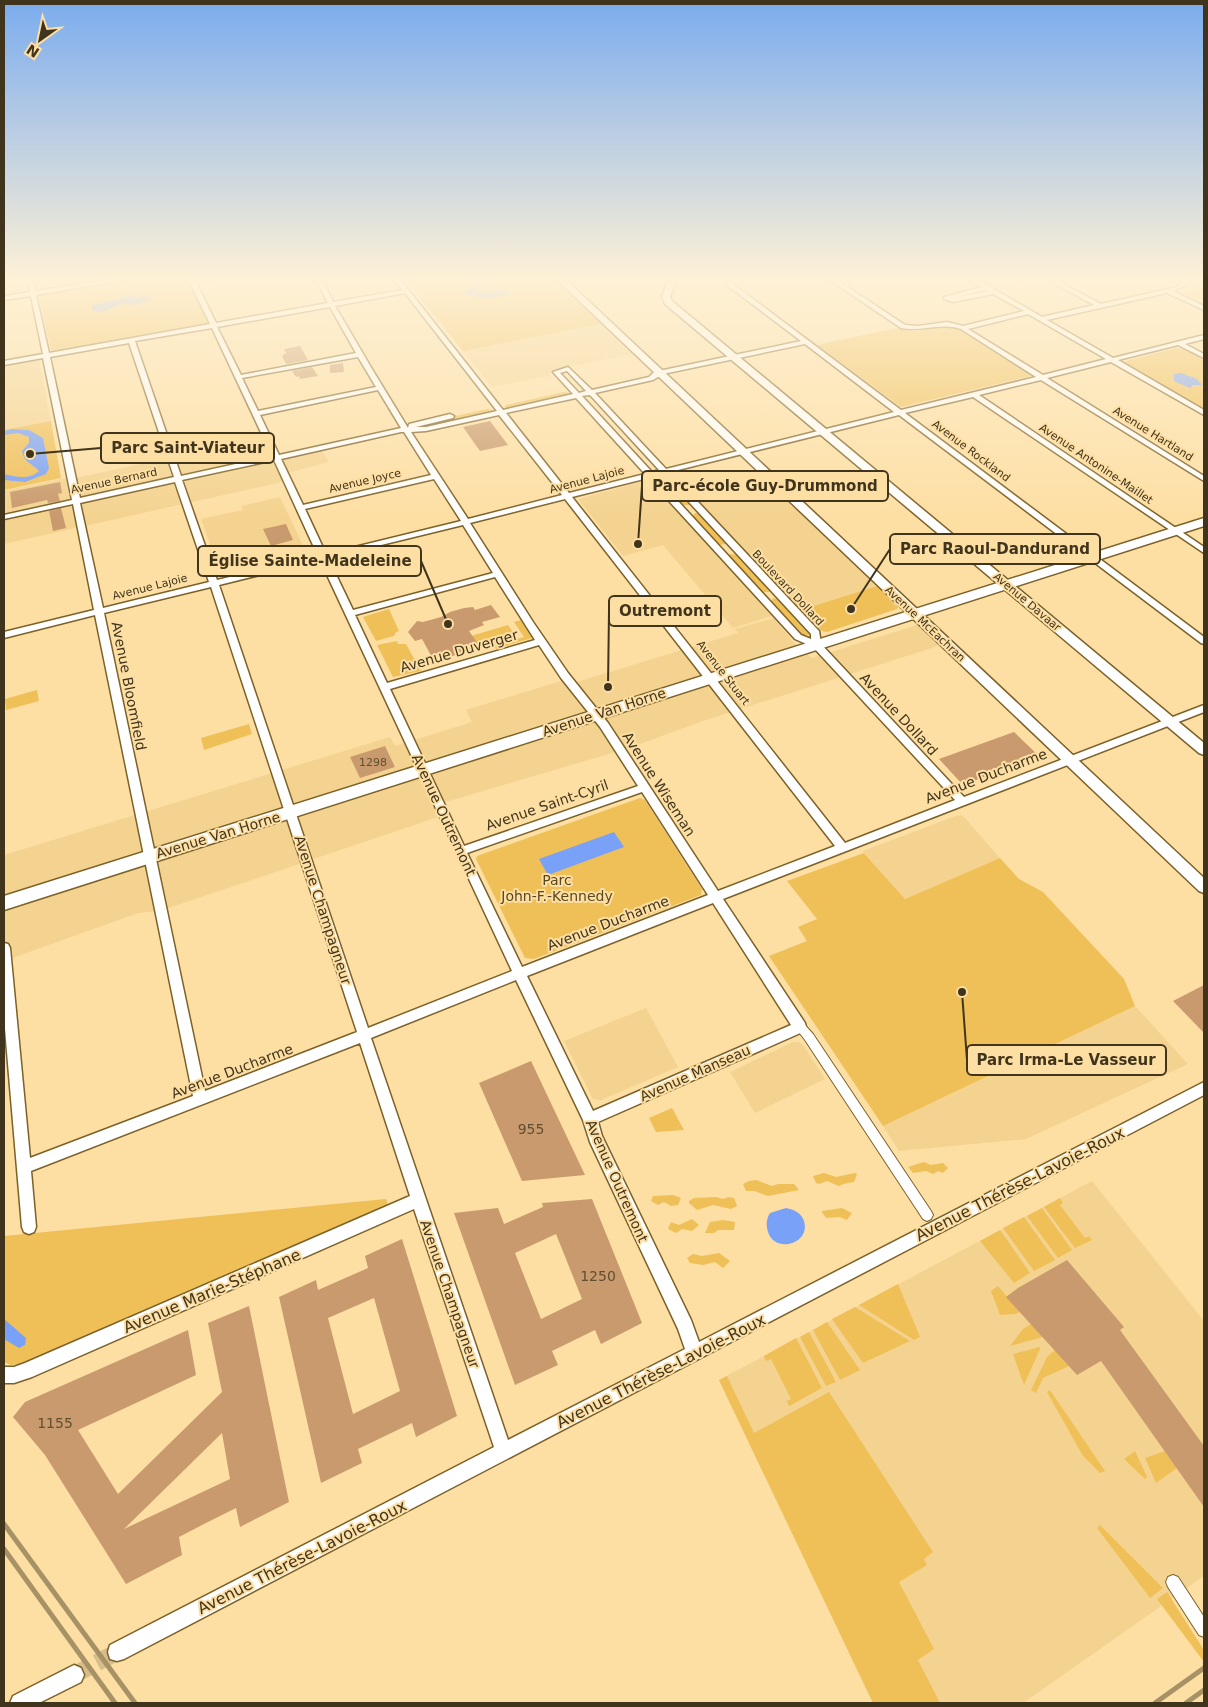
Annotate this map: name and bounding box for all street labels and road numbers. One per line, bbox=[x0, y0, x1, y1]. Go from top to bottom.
street label: Avenue Hartland bbox=[1111, 404, 1195, 464]
street label: Avenue Rockland bbox=[929, 417, 1013, 485]
street label: Avenue Antonine-Maillet bbox=[1037, 421, 1156, 507]
street label: Avenue Lajoie bbox=[548, 464, 626, 496]
street label: Avenue Bernard bbox=[70, 465, 158, 497]
street label: Avenue Joyce bbox=[328, 466, 403, 496]
street label: Boulevard Dollard bbox=[750, 548, 826, 628]
street label: Avenue Davaar bbox=[991, 570, 1064, 634]
street label: Avenue Lajoie bbox=[111, 571, 189, 603]
street label: Avenue McEachran bbox=[882, 583, 968, 665]
street label: Avenue Bloomfield bbox=[109, 620, 149, 752]
street label: Avenue Duverger bbox=[398, 626, 520, 675]
street label: Avenue Stuart bbox=[694, 638, 753, 708]
street label: Avenue Dollard bbox=[857, 670, 941, 758]
street label: Avenue Van Horne bbox=[540, 684, 668, 740]
street label: Avenue Wiseman bbox=[619, 729, 699, 839]
street label: Avenue Ducharme bbox=[923, 745, 1049, 807]
street label: Avenue Outremont bbox=[409, 752, 479, 879]
street label: Avenue Saint-Cyril bbox=[483, 776, 611, 834]
street label: Avenue Van Horne bbox=[154, 808, 282, 862]
street label: Avenue Champagneur bbox=[291, 833, 355, 987]
street label: Avenue Ducharme bbox=[545, 892, 671, 954]
street label: Avenue Ducharme bbox=[169, 1040, 295, 1102]
street label: Avenue Manseau bbox=[637, 1041, 753, 1105]
street label: Avenue Outremont bbox=[583, 1117, 651, 1245]
street label: Avenue Thérèse-Lavoie-Roux bbox=[912, 1123, 1128, 1245]
street label: Avenue Champagneur bbox=[417, 1218, 483, 1370]
street label: Avenue Marie-Stéphane bbox=[120, 1245, 304, 1337]
street label: Avenue Thérèse-Lavoie-Roux bbox=[553, 1310, 769, 1432]
street label: Avenue Thérèse-Lavoie-Roux bbox=[194, 1496, 410, 1618]

